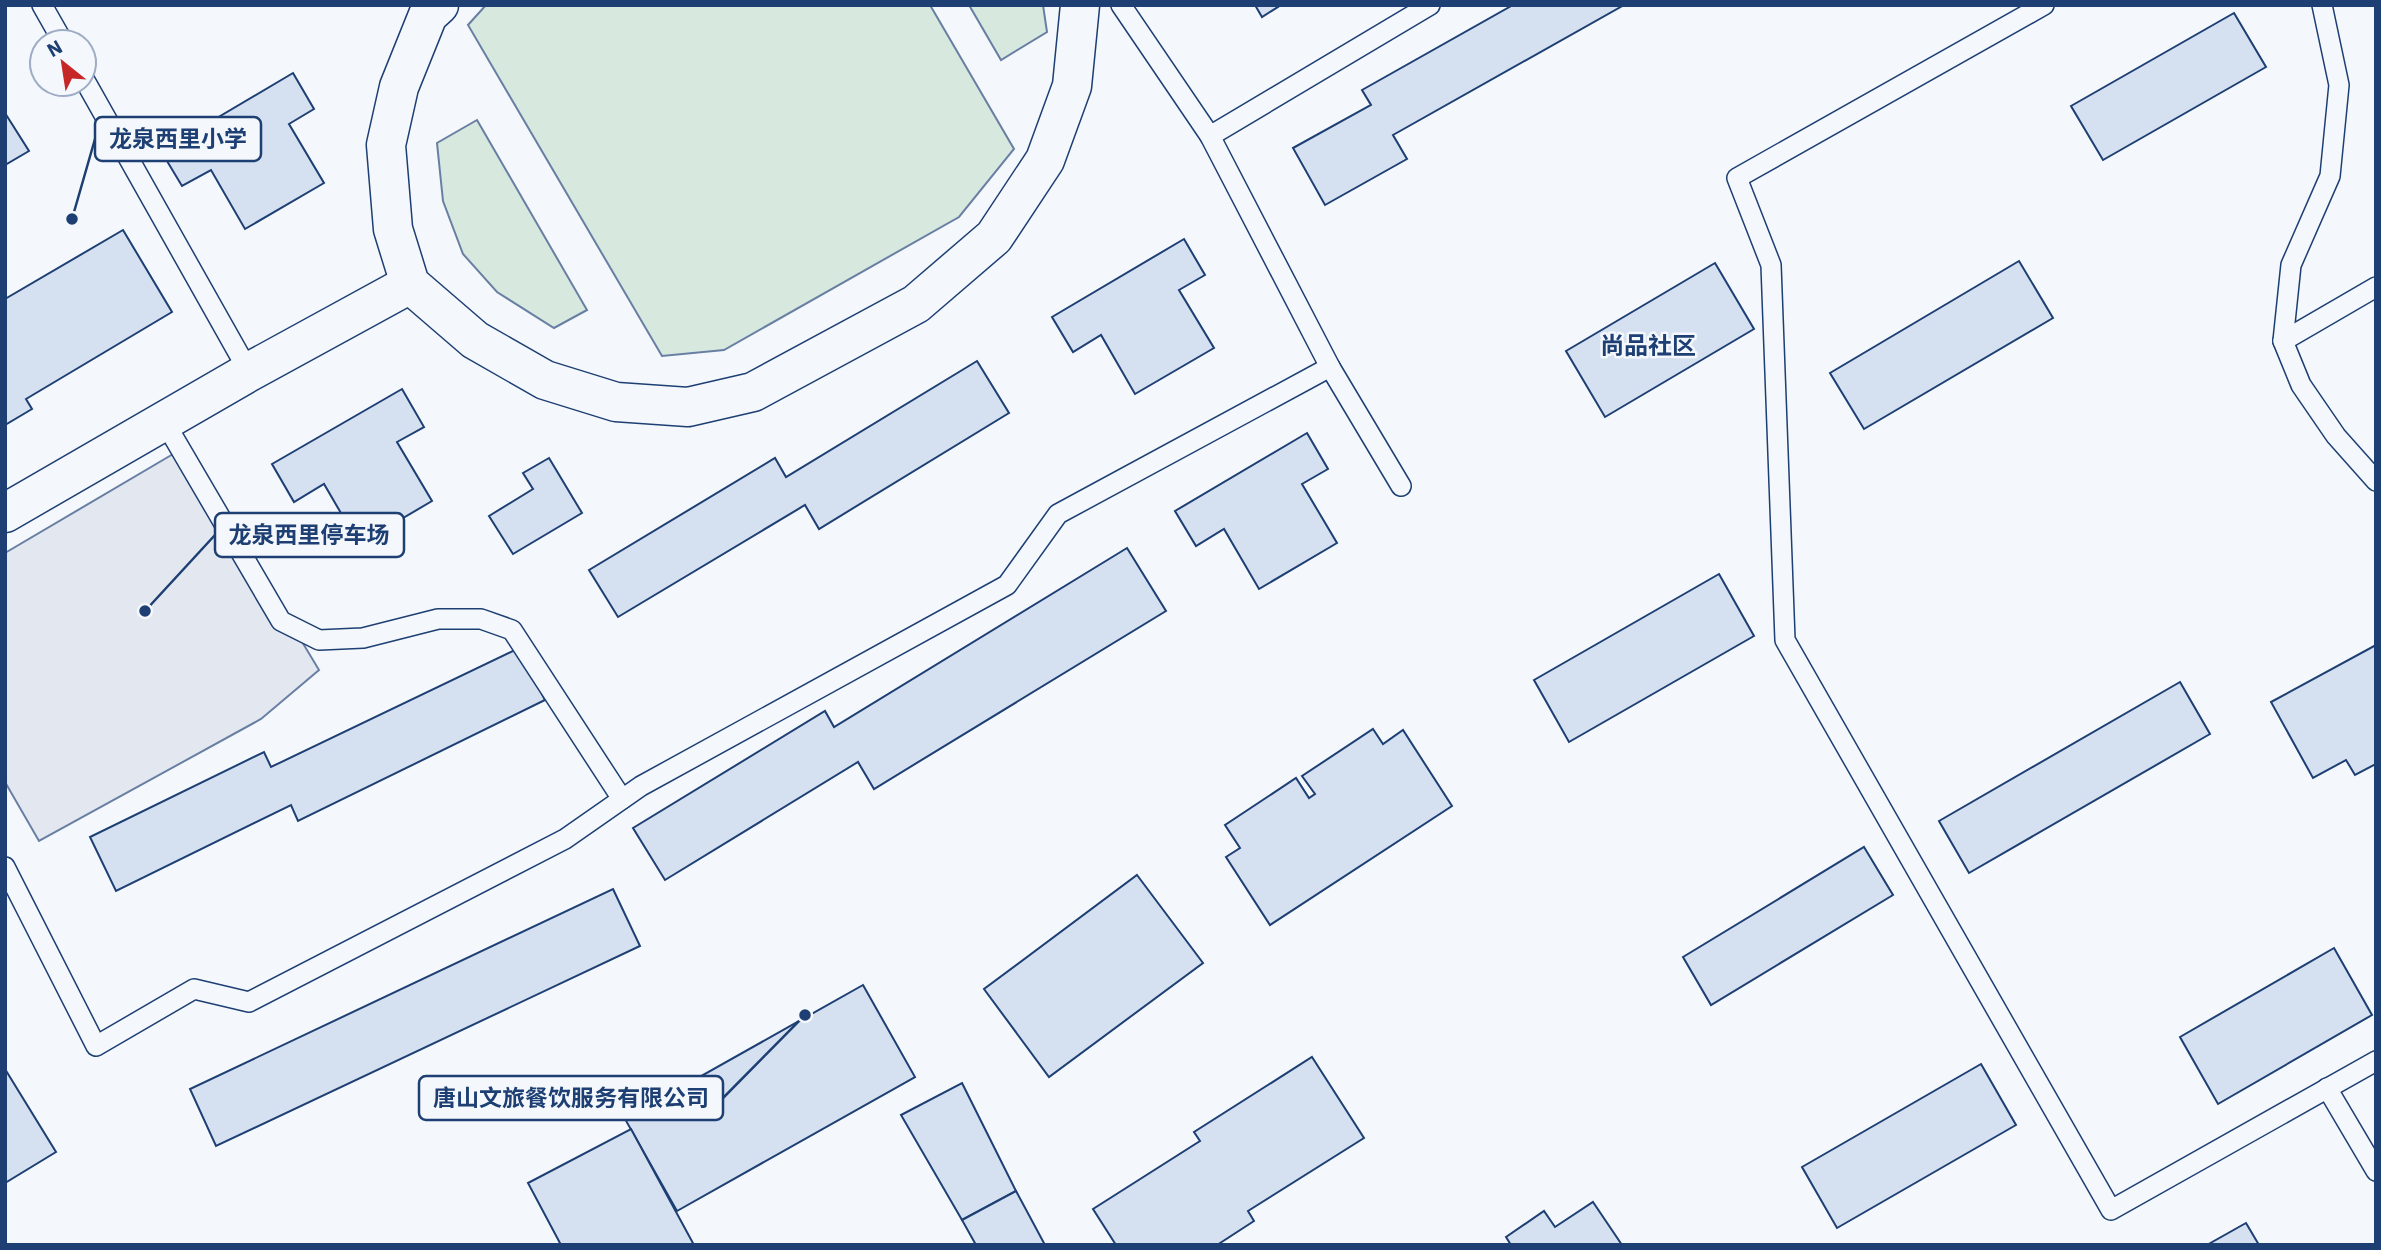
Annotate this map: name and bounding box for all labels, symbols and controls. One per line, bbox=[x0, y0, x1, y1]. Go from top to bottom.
north arrow bbox=[28, 28, 98, 98]
text: N bbox=[43, 34, 66, 62]
callout: 龙泉西里小学 bbox=[95, 117, 261, 161]
text: 龙泉西里小学 bbox=[109, 123, 247, 153]
district label: 尚品社区 bbox=[1600, 329, 1696, 361]
callout: 龙泉西里停车场 bbox=[215, 513, 404, 557]
text: 龙泉西里停车场 bbox=[229, 519, 390, 549]
callout: 唐山文旅餐饮服务有限公司 bbox=[419, 1076, 723, 1120]
text: 唐山文旅餐饮服务有限公司 bbox=[433, 1082, 709, 1112]

